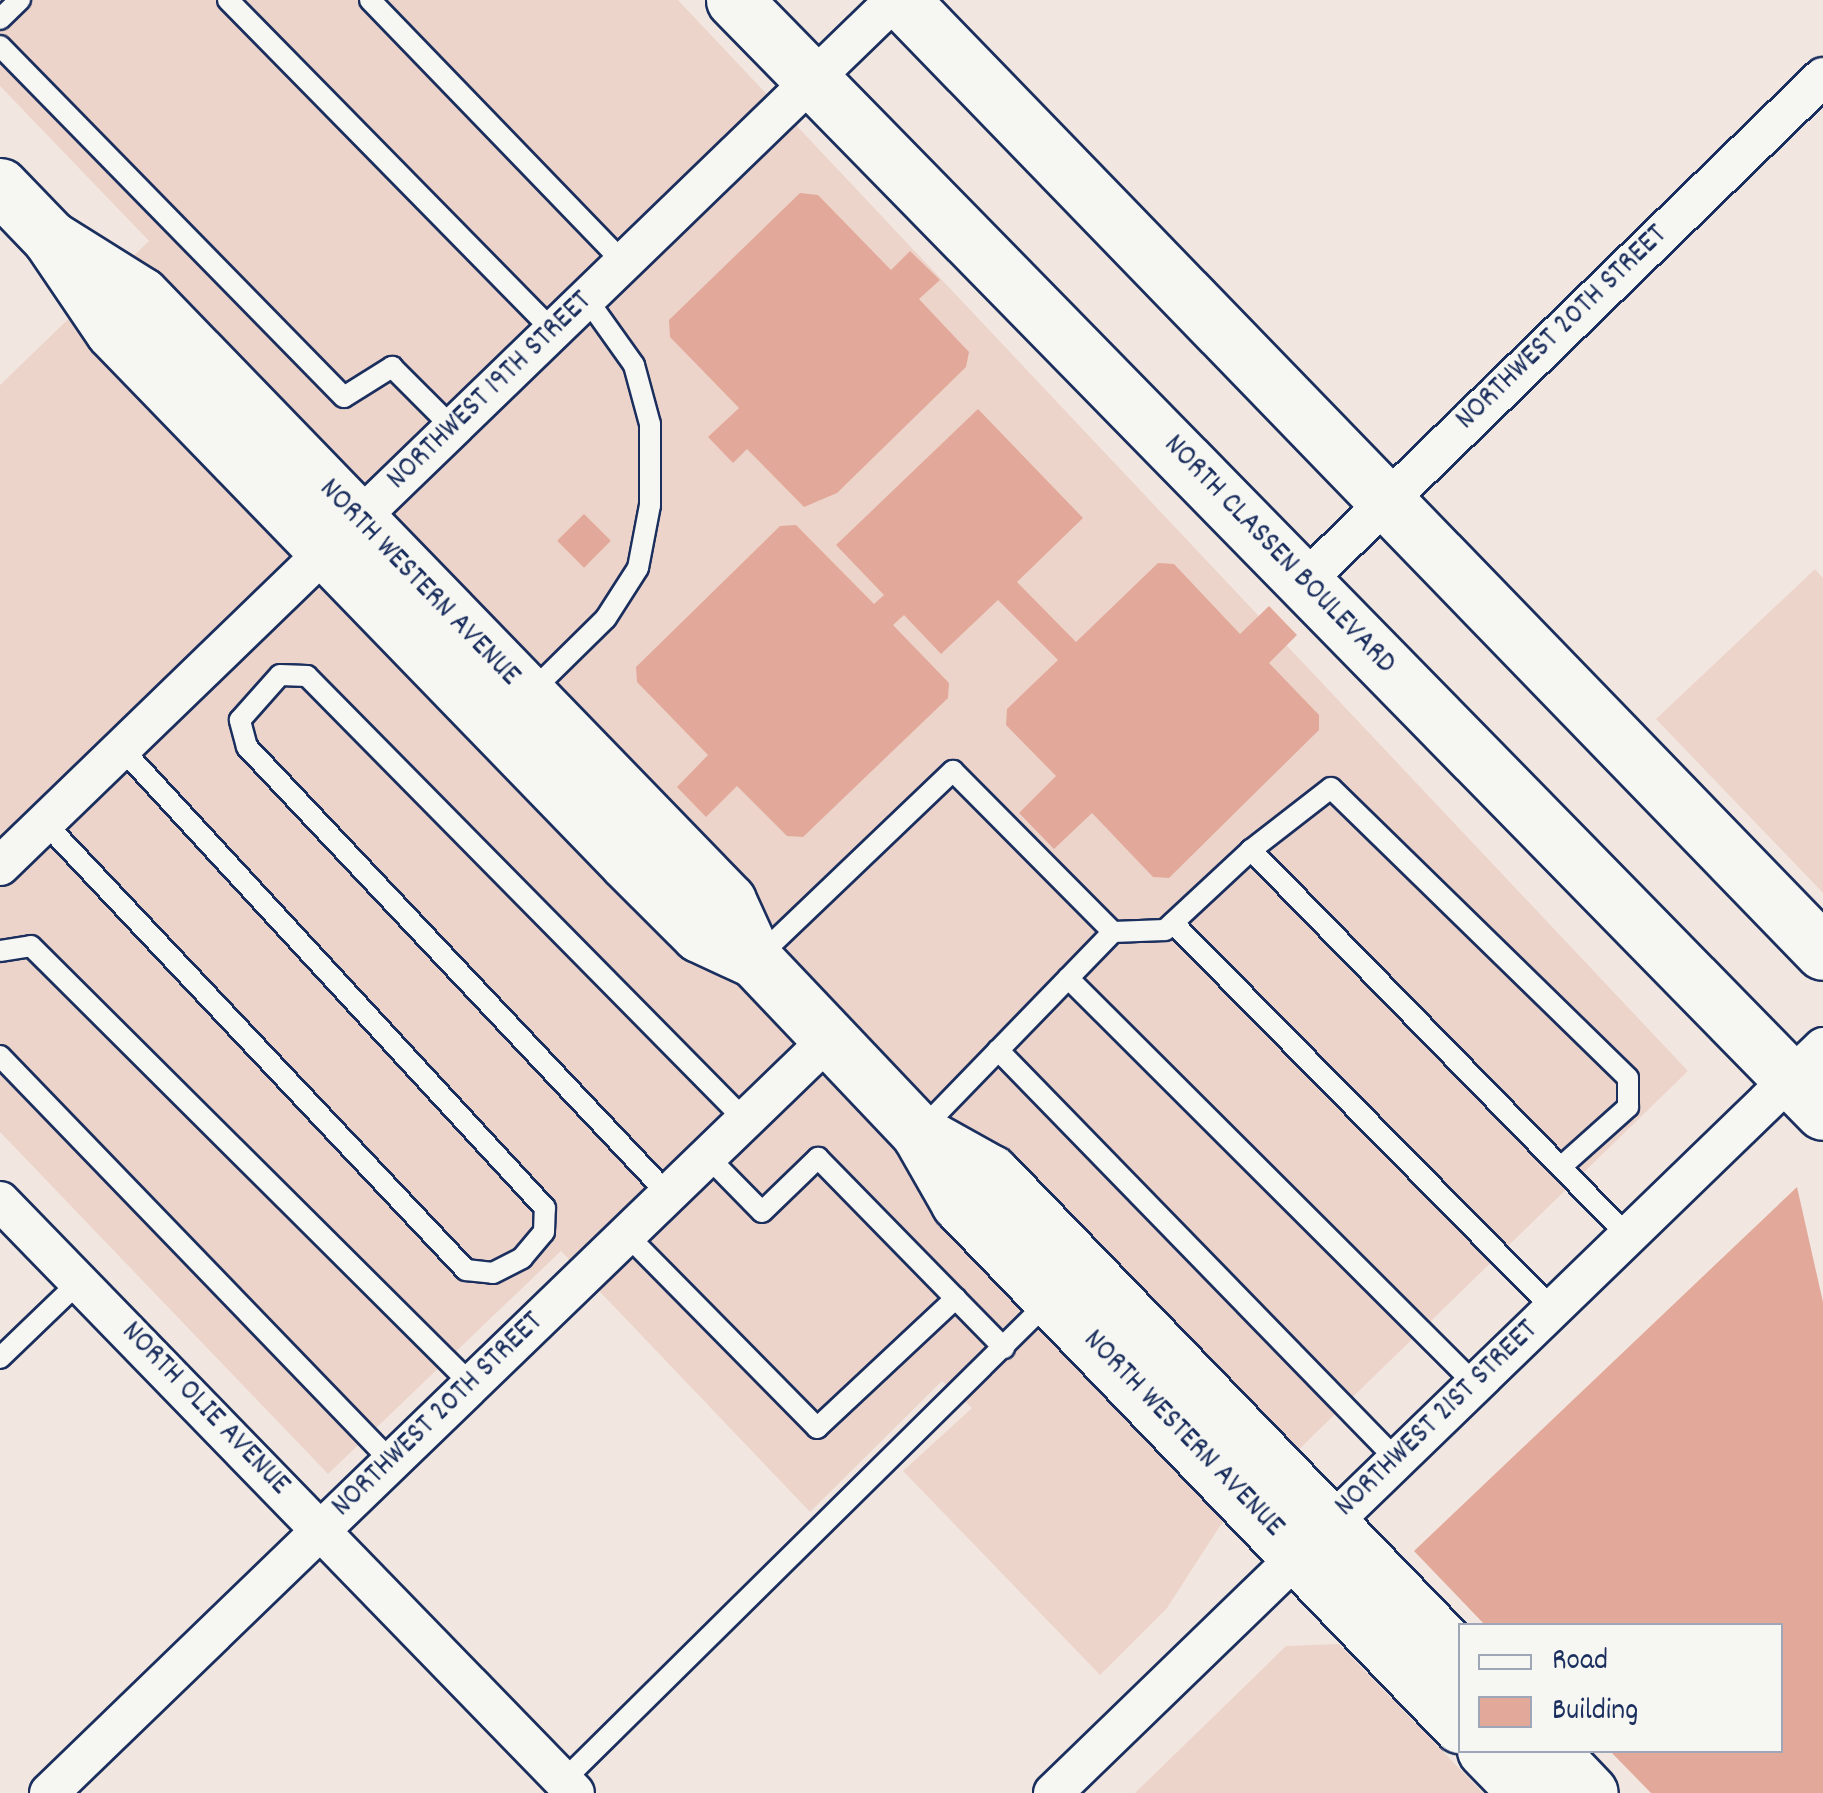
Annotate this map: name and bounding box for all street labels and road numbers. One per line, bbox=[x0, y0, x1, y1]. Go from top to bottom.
street label: NORTHWEST 20TH STREET bbox=[1450, 219, 1676, 439]
street label: NORTHWEST 19TH STREET bbox=[381, 285, 601, 499]
street label: NORTH CLASSEN BOULEVARD bbox=[1154, 429, 1402, 683]
street label: NORTH WESTERN AVENUE bbox=[310, 473, 526, 695]
street label: NORTHWEST 20TH STREET bbox=[326, 1306, 552, 1526]
street label: NORTHWEST 21ST STREET bbox=[1329, 1314, 1547, 1526]
street label: NORTH OLIE AVENUE bbox=[112, 1316, 296, 1504]
street label: NORTH WESTERN AVENUE bbox=[1074, 1324, 1290, 1546]

